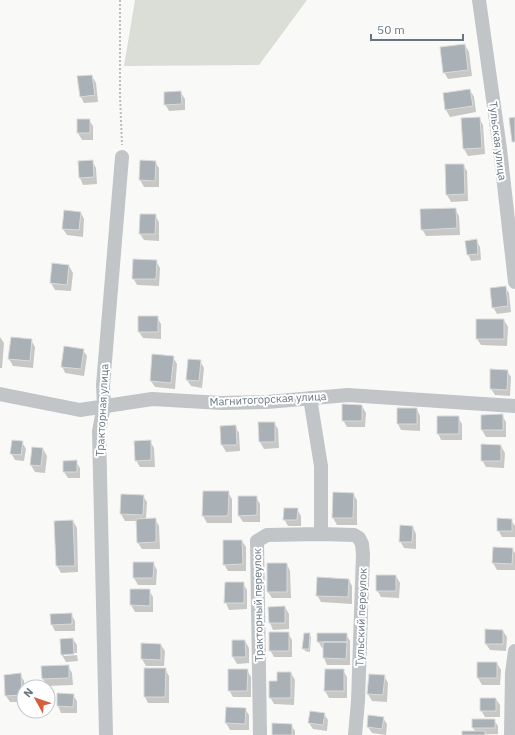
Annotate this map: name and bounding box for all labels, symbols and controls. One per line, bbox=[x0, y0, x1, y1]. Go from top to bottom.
scale bar bbox=[371, 16, 463, 42]
text: 50 m bbox=[377, 22, 405, 37]
street label: Тульская улица bbox=[486, 101, 510, 181]
street label: Тракторная улица bbox=[93, 363, 111, 457]
street label: Магнитогорская улица bbox=[209, 389, 327, 409]
street label: Тракторный переулок bbox=[250, 548, 266, 662]
street label: Тульский переулок bbox=[352, 567, 370, 667]
north arrow bbox=[16, 679, 56, 719]
text: N bbox=[20, 685, 36, 700]

